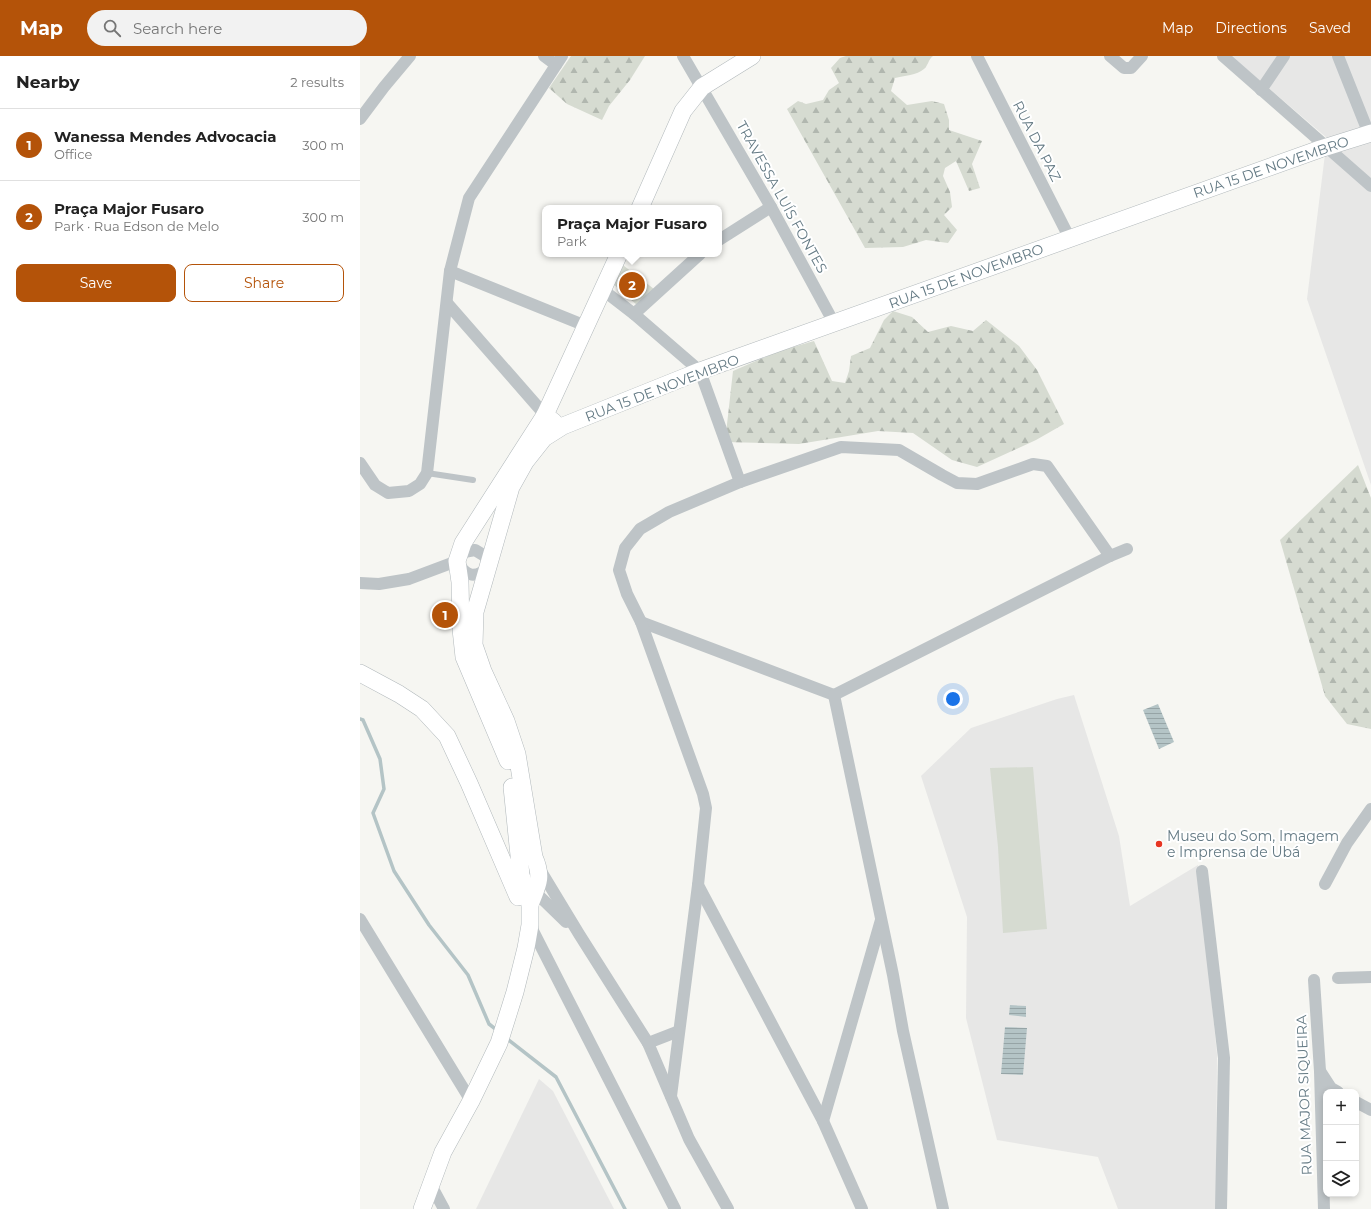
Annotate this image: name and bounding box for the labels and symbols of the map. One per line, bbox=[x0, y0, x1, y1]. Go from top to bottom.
street label: RUA DA PAZ bbox=[1009, 98, 1065, 184]
street label: TRAVESSA LUÍS FONTES bbox=[733, 118, 831, 276]
street label: RUA 15 DE NOVEMBRO bbox=[1191, 132, 1351, 202]
street label: RUA 15 DE NOVEMBRO bbox=[886, 239, 1046, 312]
pin: 2 bbox=[619, 270, 645, 300]
street label: RUA 15 DE NOVEMBRO bbox=[582, 350, 742, 426]
pin: 1 bbox=[432, 600, 458, 630]
your location bbox=[943, 689, 963, 709]
place label: Museu do Som, Imagem e Imprensa de Ubá bbox=[1167, 827, 1339, 861]
marker: Museu do Som, Imagem e Imprensa de Ubá bbox=[1154, 839, 1164, 849]
street label: RUA MAJOR SIQUEIRA bbox=[1292, 1014, 1316, 1175]

